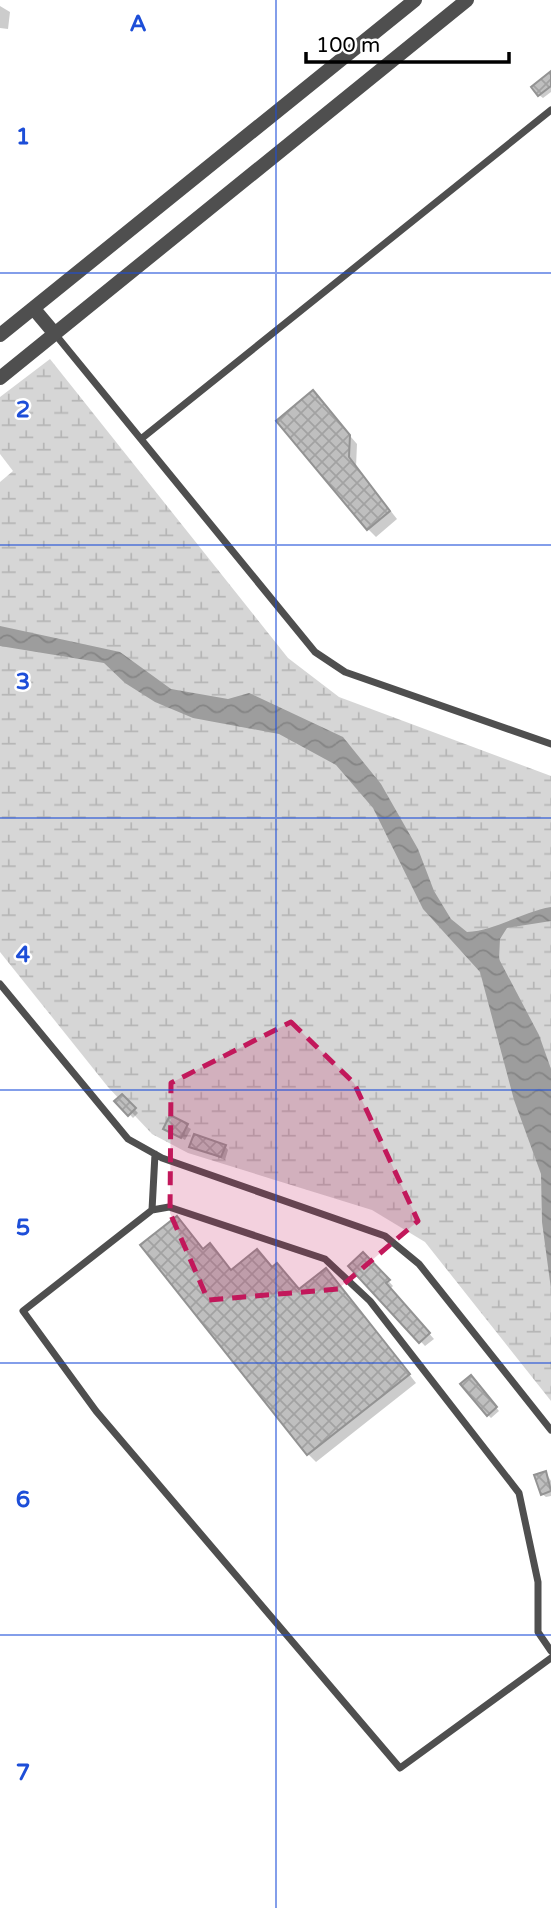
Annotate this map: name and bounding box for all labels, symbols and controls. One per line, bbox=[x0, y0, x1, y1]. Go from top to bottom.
text: A bbox=[129, 10, 147, 38]
scale bar bbox=[306, 21, 509, 65]
text: 100 m bbox=[316, 33, 380, 58]
text: 1 bbox=[16, 123, 30, 151]
text: 2 bbox=[16, 396, 30, 424]
text: 3 bbox=[16, 668, 30, 696]
text: 4 bbox=[16, 941, 31, 969]
text: 5 bbox=[16, 1214, 30, 1242]
text: 6 bbox=[16, 1486, 30, 1514]
text: 7 bbox=[16, 1759, 30, 1787]

